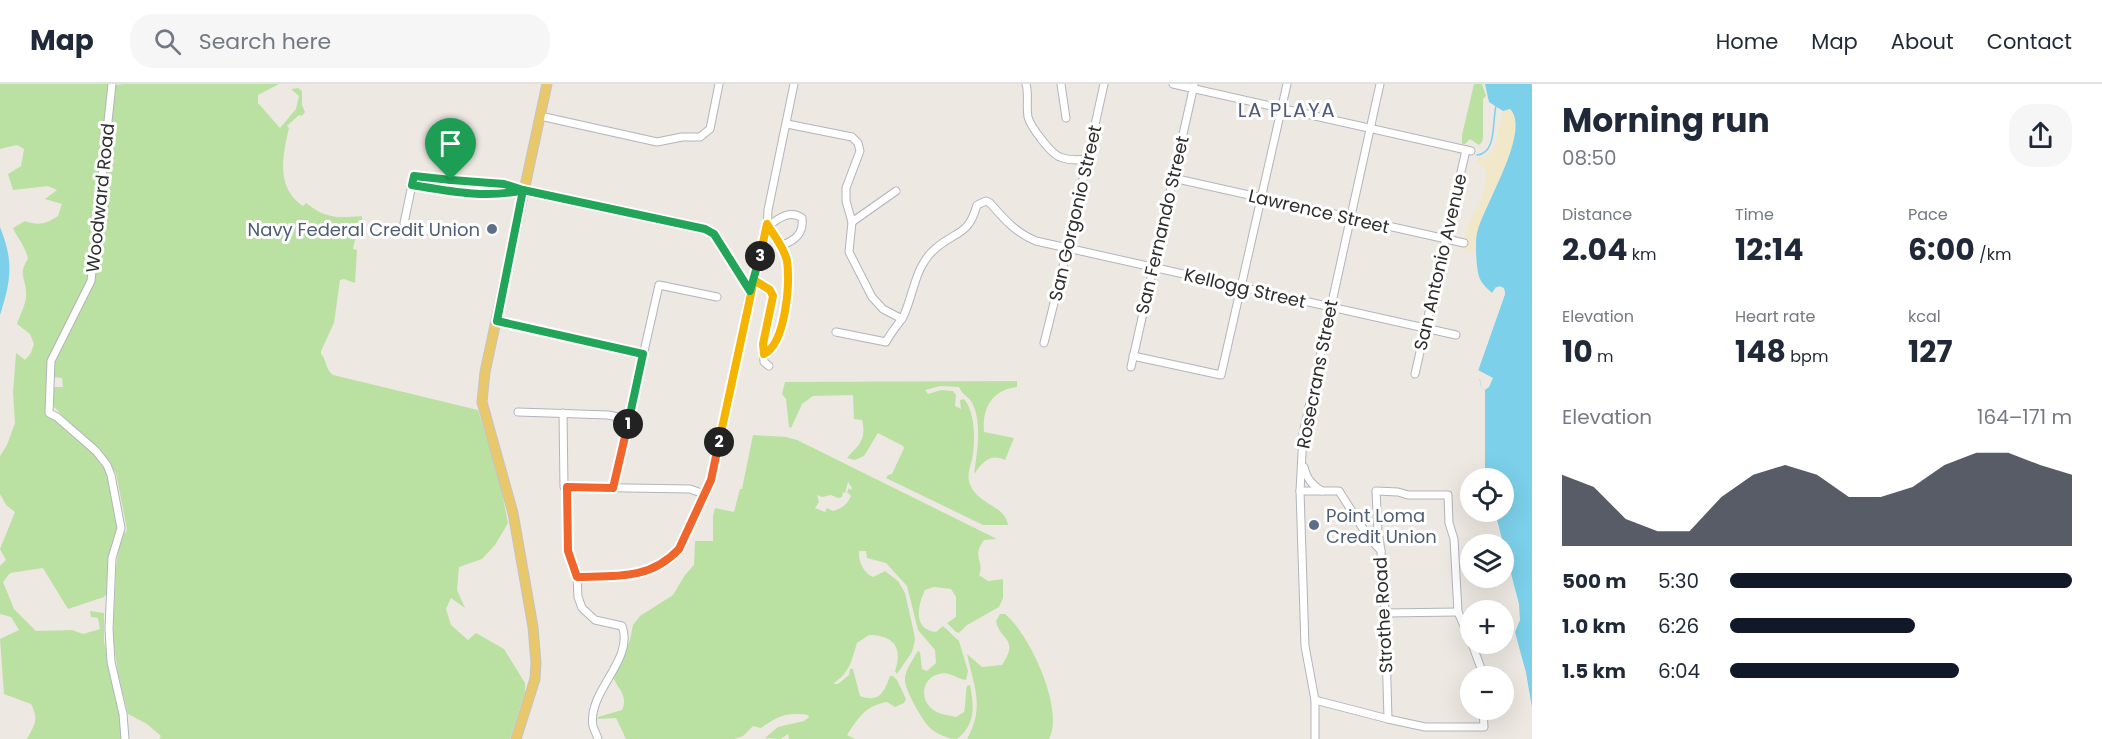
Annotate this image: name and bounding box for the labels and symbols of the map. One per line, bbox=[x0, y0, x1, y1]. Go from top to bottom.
district label: LA PLAYA bbox=[1238, 96, 1336, 124]
pin bbox=[425, 118, 476, 180]
street label: Woodward Road bbox=[80, 122, 120, 274]
street label: San Gorgonio Street bbox=[1043, 123, 1107, 303]
street label: San Fernando Street bbox=[1129, 133, 1195, 317]
street label: San Antonio Avenue bbox=[1408, 171, 1472, 353]
street label: Lawrence Street bbox=[1246, 183, 1392, 239]
place label: Navy Federal Credit Union bbox=[248, 217, 480, 242]
marker: Navy Federal Credit Union bbox=[485, 222, 499, 236]
pin: 3 bbox=[745, 241, 775, 271]
street label: Kellogg Street bbox=[1182, 262, 1308, 314]
street label: Rosecrans Street bbox=[1290, 297, 1344, 451]
pin: 1 bbox=[613, 409, 643, 439]
pin: 2 bbox=[704, 427, 734, 457]
place label: Point Loma Credit Union bbox=[1326, 503, 1437, 549]
marker: Point Loma Credit Union bbox=[1307, 518, 1321, 532]
street label: Strothe Road bbox=[1367, 556, 1399, 674]

